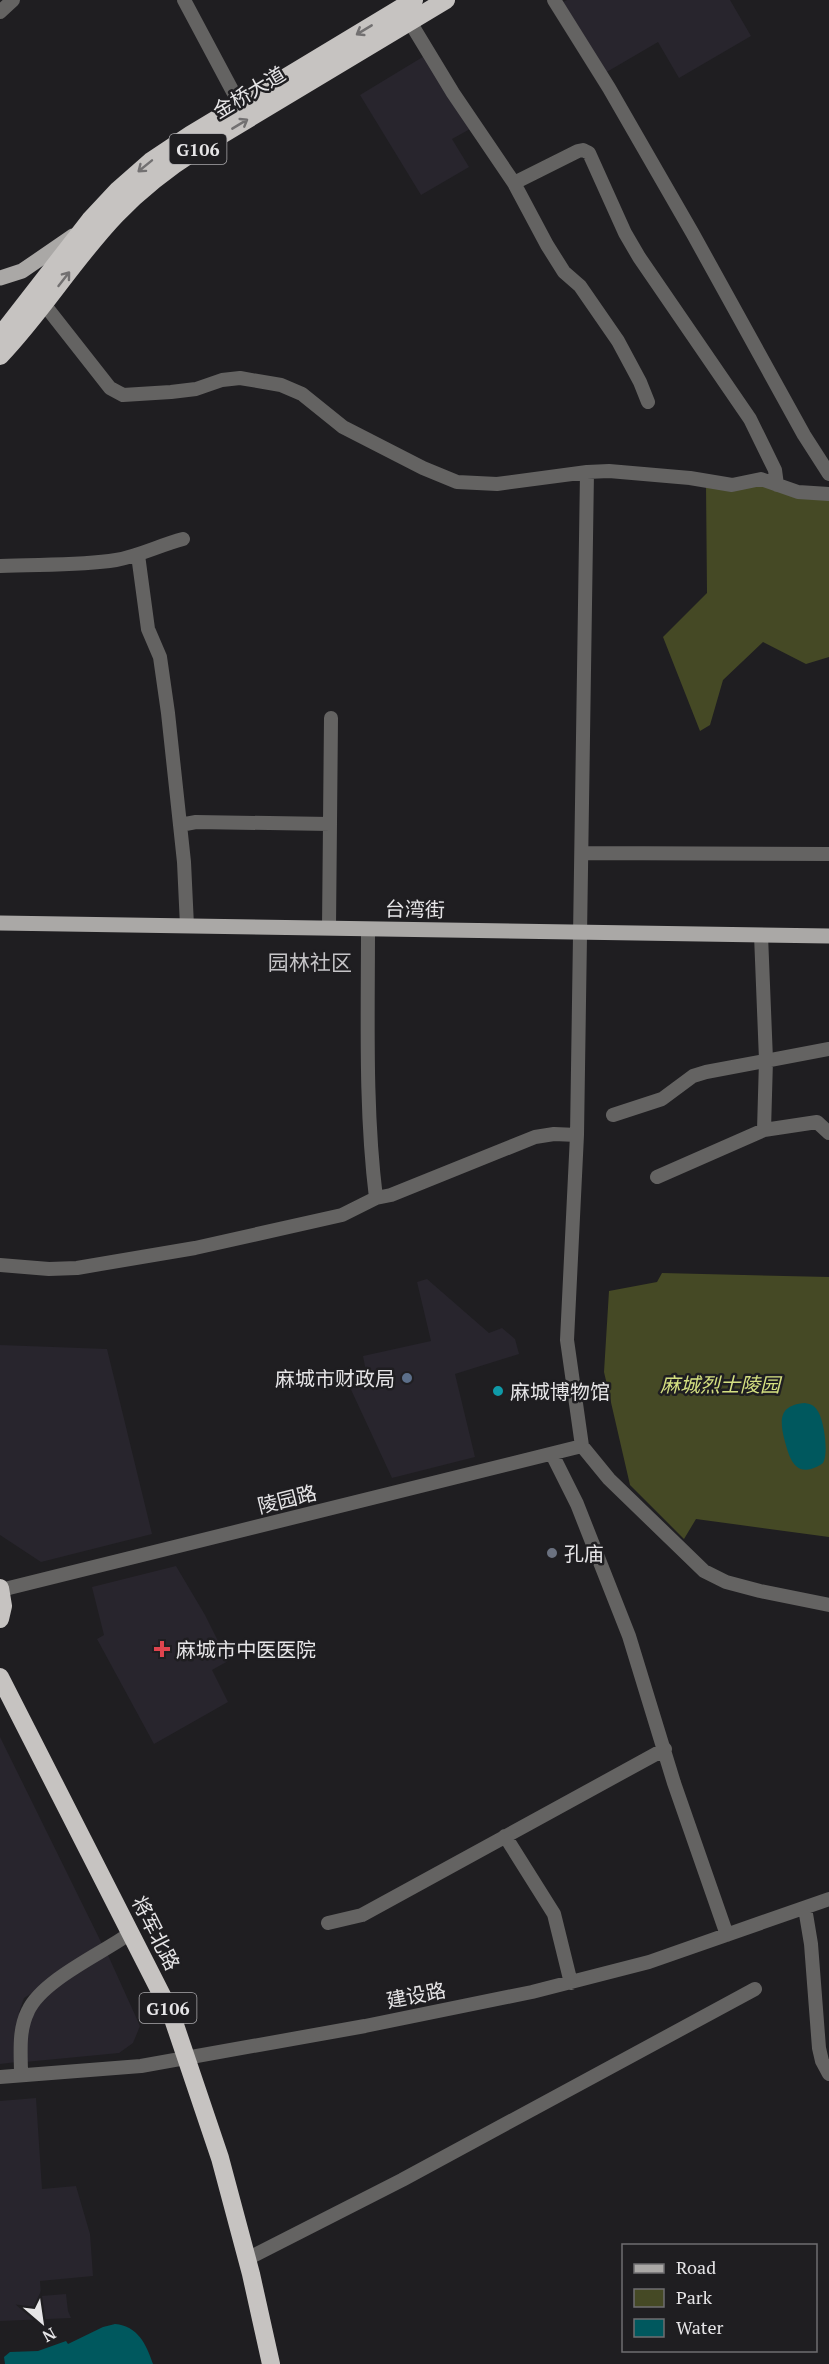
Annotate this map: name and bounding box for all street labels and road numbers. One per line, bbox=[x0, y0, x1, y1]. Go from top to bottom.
street label: 金桥大道 bbox=[208, 60, 290, 124]
road number: G106 bbox=[170, 134, 226, 164]
street label: 台湾街 bbox=[385, 895, 445, 923]
street label: 陵园路 bbox=[255, 1479, 319, 1519]
street label: 将军北路 bbox=[126, 1891, 186, 1975]
street label: 建设路 bbox=[384, 1976, 448, 2014]
road number: G106 bbox=[140, 1993, 196, 2023]

